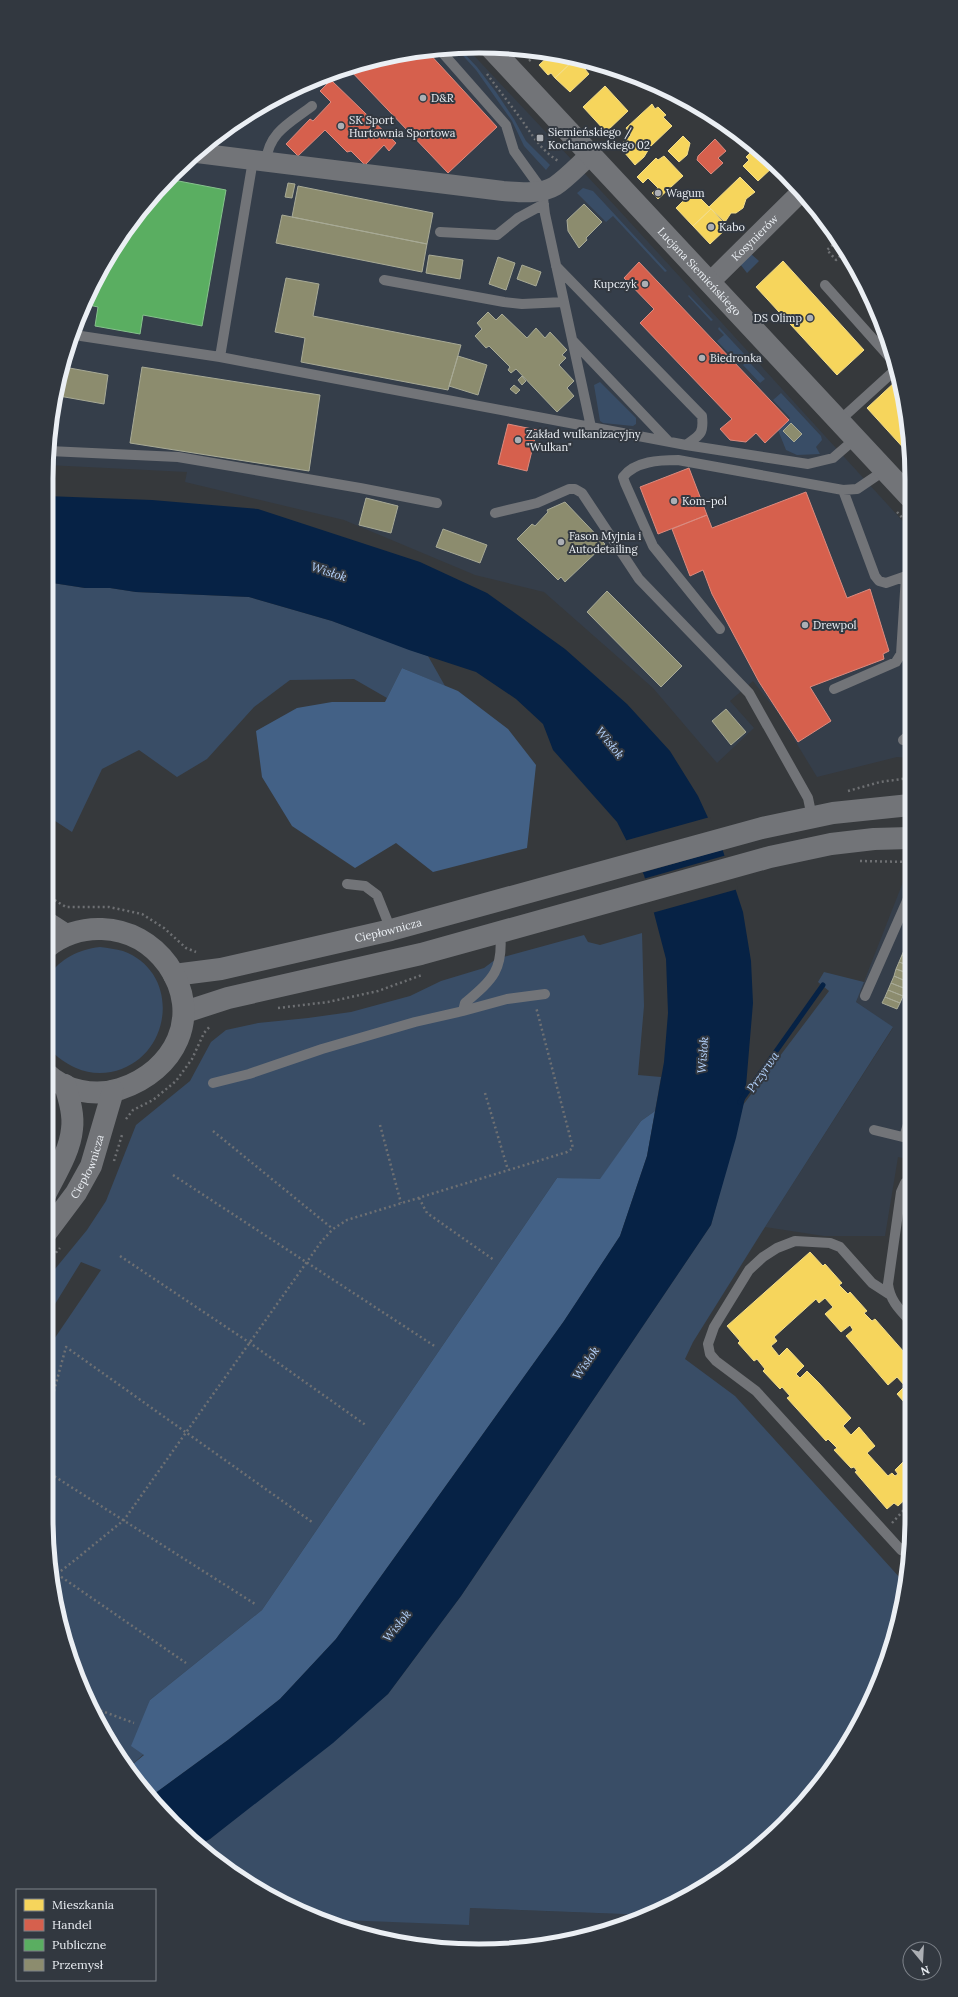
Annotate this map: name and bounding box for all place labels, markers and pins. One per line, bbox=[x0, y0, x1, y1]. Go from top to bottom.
place label: D&R bbox=[431, 91, 454, 105]
marker: D&R bbox=[418, 93, 428, 103]
place label: SK Sport Hurtownia Sportowa bbox=[349, 113, 456, 140]
marker: SK Sport Hurtownia Sportowa bbox=[336, 121, 346, 131]
place label: Siemieńskiego / Kochanowskiego 02 bbox=[548, 125, 650, 152]
marker: Siemieńskiego / Kochanowskiego 02 bbox=[535, 133, 545, 143]
place label: Wagum bbox=[666, 186, 705, 200]
marker: Wagum bbox=[653, 188, 663, 198]
place label: Kabo bbox=[719, 220, 745, 234]
marker: Kabo bbox=[706, 222, 716, 232]
place label: Kupczyk bbox=[593, 277, 637, 291]
marker: Kupczyk bbox=[640, 279, 650, 289]
place label: DS Olimp bbox=[753, 311, 802, 325]
marker: DS Olimp bbox=[805, 313, 815, 323]
place label: Biedronka bbox=[710, 351, 762, 365]
marker: Biedronka bbox=[697, 353, 707, 363]
place label: Zakład wulkanizacyjny "Wulkan" bbox=[526, 427, 641, 454]
marker: Zakład wulkanizacyjny "Wulkan" bbox=[513, 435, 523, 445]
place label: Kom-pol bbox=[682, 494, 727, 508]
marker: Kom-pol bbox=[669, 496, 679, 506]
place label: Fason Myjnia i Autodetailing bbox=[568, 529, 641, 556]
marker: Fason Myjnia i Autodetailing bbox=[556, 537, 566, 547]
place label: Drewpol bbox=[813, 618, 857, 632]
marker: Drewpol bbox=[800, 620, 810, 630]

